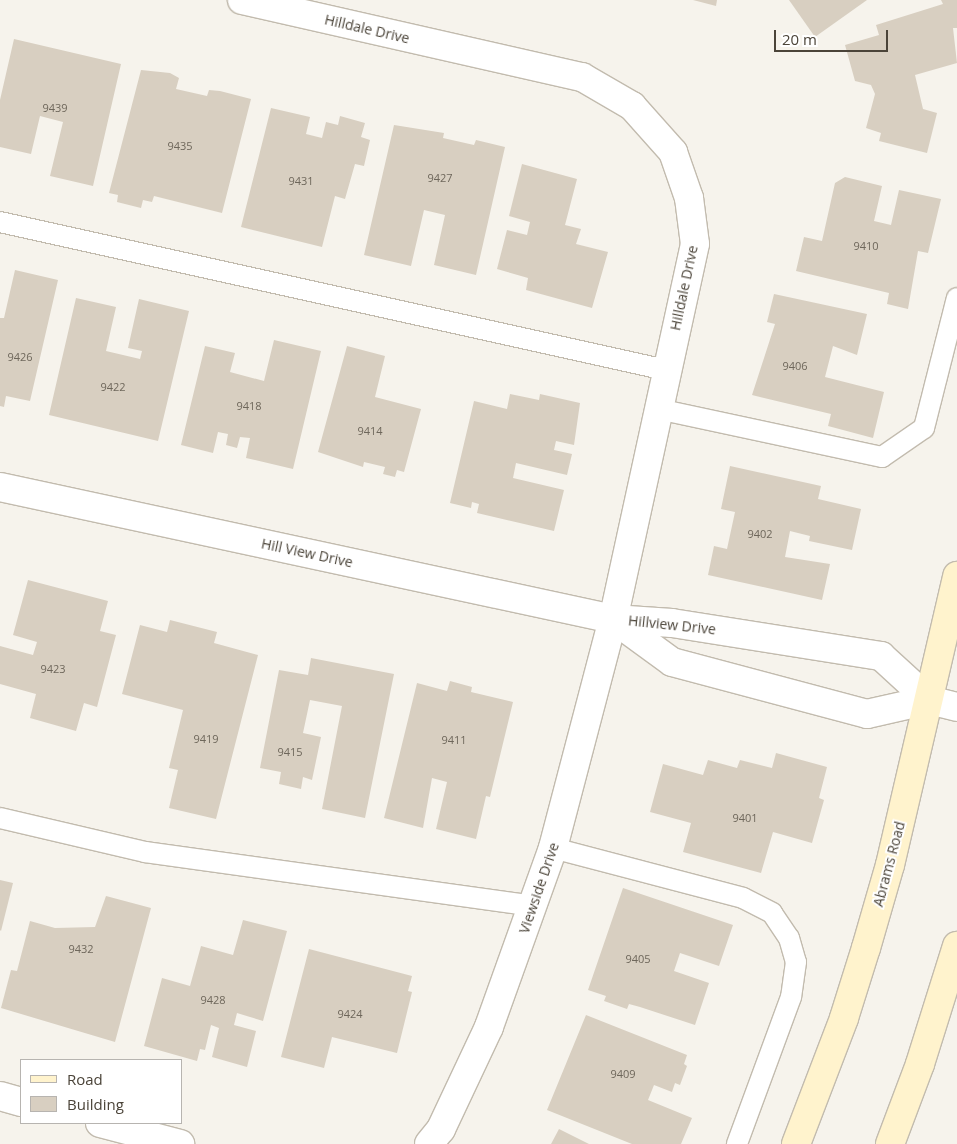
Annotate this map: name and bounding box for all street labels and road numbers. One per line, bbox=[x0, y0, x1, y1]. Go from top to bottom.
street label: Hilldale Drive bbox=[323, 11, 411, 47]
street label: Hilldale Drive bbox=[667, 244, 701, 332]
street label: Hill View Drive bbox=[260, 535, 354, 571]
street label: Hillview Drive bbox=[627, 612, 717, 638]
street label: Abrams Road bbox=[870, 820, 908, 908]
street label: Viewside Drive bbox=[516, 840, 562, 936]

